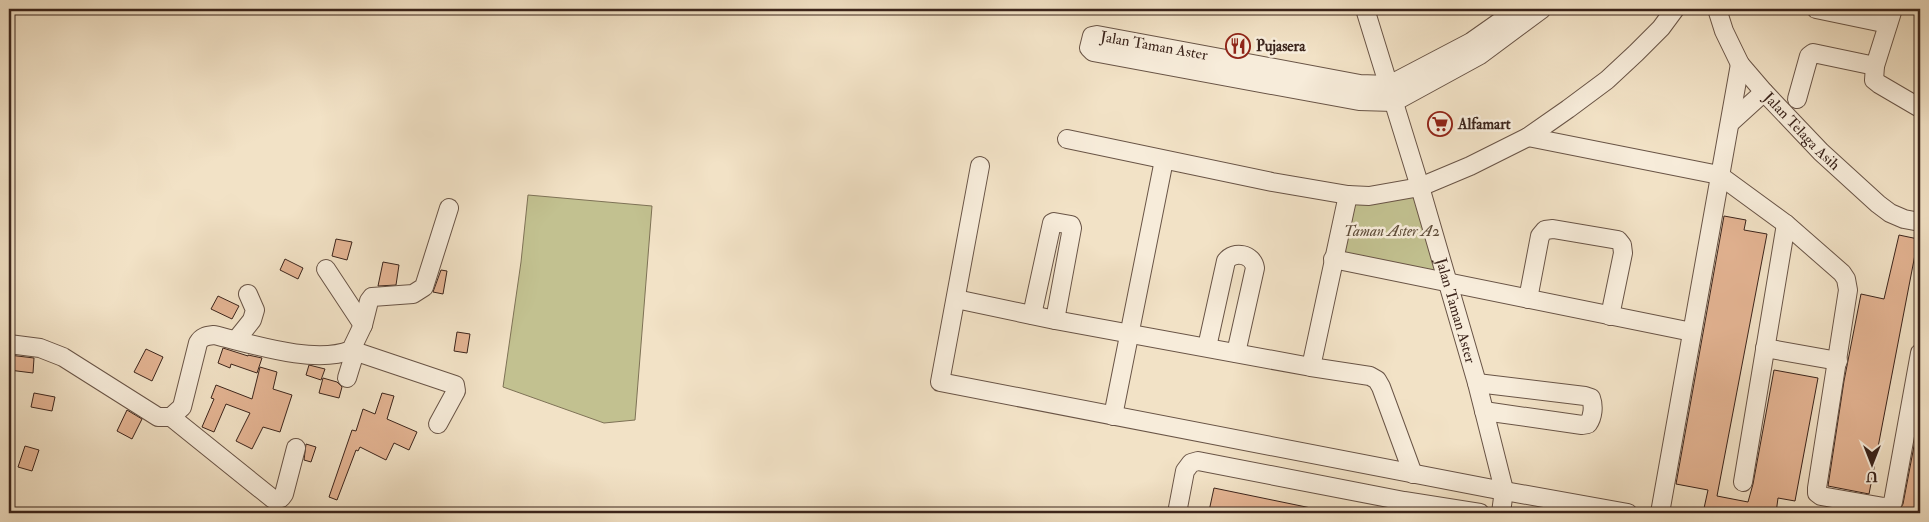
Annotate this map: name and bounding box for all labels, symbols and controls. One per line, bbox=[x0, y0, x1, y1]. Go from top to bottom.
street label: Jalan Taman Aster bbox=[1098, 27, 1209, 66]
restaurant icon: Pujasera bbox=[1225, 33, 1251, 59]
place label: Pujasera bbox=[1256, 37, 1306, 56]
street label: Jalan Telaga Asih bbox=[1758, 87, 1844, 174]
supermarket icon: Alfamart bbox=[1427, 111, 1453, 137]
place label: Alfamart bbox=[1457, 115, 1511, 134]
park label: Taman Aster A2 bbox=[1344, 222, 1440, 241]
street label: Jalan Taman Aster bbox=[1430, 255, 1480, 366]
north arrow bbox=[1846, 440, 1896, 490]
text: U bbox=[1866, 468, 1878, 485]

